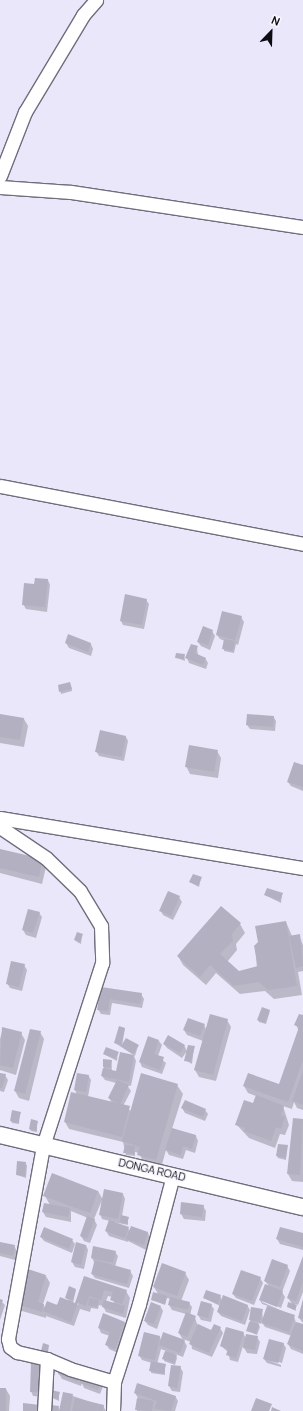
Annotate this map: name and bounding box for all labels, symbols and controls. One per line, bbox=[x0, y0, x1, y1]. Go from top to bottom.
north arrow bbox=[251, 12, 291, 52]
text: N bbox=[269, 12, 282, 29]
street label: DONGA ROAD bbox=[117, 1156, 187, 1184]

